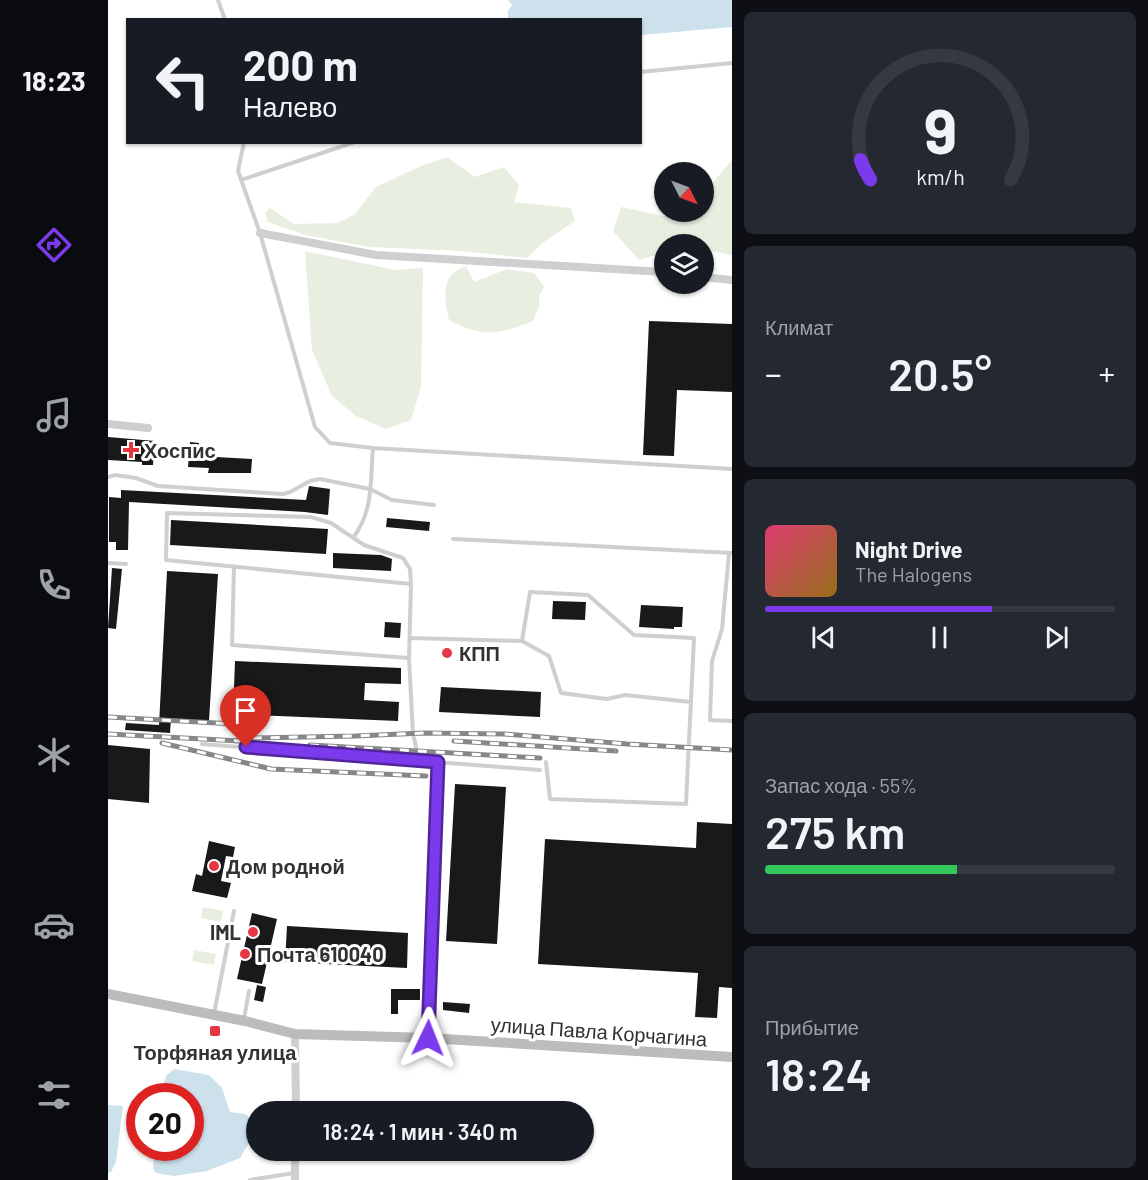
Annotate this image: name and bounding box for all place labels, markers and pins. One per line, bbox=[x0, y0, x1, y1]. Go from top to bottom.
place label: Хоспис bbox=[144, 438, 216, 462]
marker: Хоспис bbox=[122, 441, 140, 459]
place label: КПП bbox=[459, 641, 500, 665]
marker: КПП bbox=[440, 646, 454, 660]
pin bbox=[220, 685, 271, 747]
place label: Дом родной bbox=[226, 854, 345, 878]
marker: Дом родной bbox=[207, 859, 221, 873]
place label: IML bbox=[210, 920, 241, 944]
marker: IML bbox=[246, 925, 260, 939]
place label: Почта 610040 bbox=[257, 942, 384, 966]
marker: Почта 610040 bbox=[238, 947, 252, 961]
marker: Торфяная улица bbox=[208, 1024, 222, 1038]
place label: Торфяная улица bbox=[134, 1040, 297, 1064]

